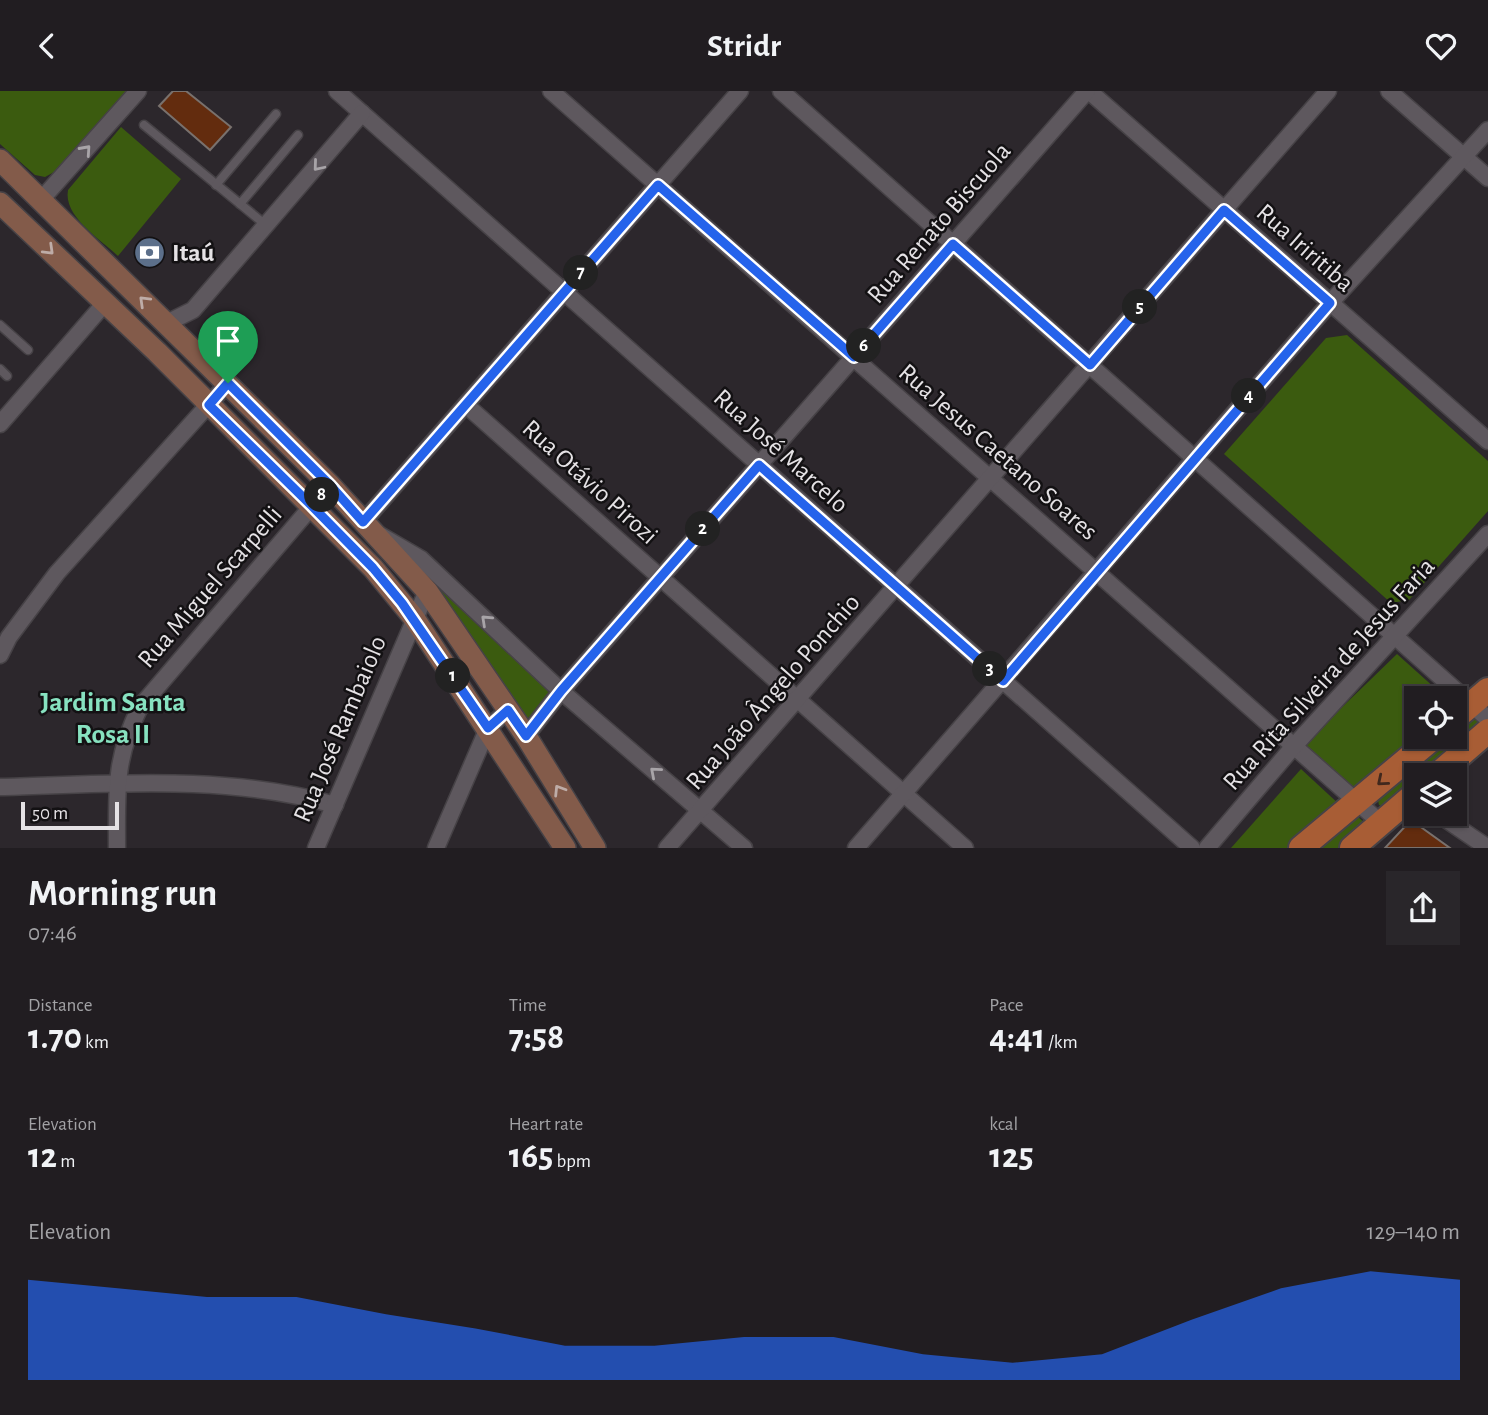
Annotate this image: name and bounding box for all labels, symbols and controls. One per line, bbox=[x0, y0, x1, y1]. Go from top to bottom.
icon: back bbox=[28, 27, 66, 65]
icon: heart bbox=[1422, 27, 1460, 65]
text: Stridr bbox=[707, 30, 781, 62]
street label: Rua Renato Biscuola bbox=[862, 138, 1016, 308]
one-way arrow bbox=[78, 145, 90, 158]
one-way arrow bbox=[314, 157, 326, 170]
street label: Rua Iriritiba bbox=[1251, 199, 1359, 297]
bank icon: Itaú bbox=[132, 236, 166, 270]
place label: Itaú bbox=[172, 240, 215, 266]
one-way arrow bbox=[41, 242, 54, 254]
pin: 7 bbox=[564, 255, 598, 291]
text: 7 bbox=[576, 263, 585, 282]
pin: 5 bbox=[1122, 289, 1158, 325]
one-way arrow bbox=[139, 296, 152, 309]
text: 5 bbox=[1135, 297, 1144, 316]
pin bbox=[198, 311, 258, 383]
icon: arrive bbox=[209, 322, 247, 360]
pin: 6 bbox=[846, 329, 882, 363]
text: 6 bbox=[859, 336, 868, 355]
street label: Rua Jesus Caetano Soares bbox=[894, 359, 1102, 545]
pin: 4 bbox=[1232, 379, 1266, 413]
street label: Rua José Marcelo bbox=[709, 384, 853, 518]
text: 4 bbox=[1244, 386, 1253, 405]
street label: Rua Otávio Pirozi bbox=[517, 415, 663, 549]
pin: 8 bbox=[304, 477, 340, 513]
text: 8 bbox=[317, 485, 326, 504]
street label: Rua Miguel Scarpelli bbox=[133, 501, 287, 673]
pin: 2 bbox=[686, 511, 720, 547]
text: 2 bbox=[698, 519, 707, 538]
street label: Rua Rita Silveira de Jesus Faria bbox=[1218, 553, 1440, 795]
street label: Rua João Ângelo Ponchio bbox=[680, 588, 865, 795]
one-way arrow bbox=[481, 616, 494, 629]
street label: Rua José Rambaiolo bbox=[289, 632, 391, 826]
pin: 3 bbox=[972, 651, 1007, 687]
pin: 1 bbox=[435, 659, 470, 693]
text: 3 bbox=[985, 659, 994, 678]
text: 1 bbox=[449, 666, 456, 685]
map controls bbox=[1404, 686, 1467, 826]
button: locate bbox=[1404, 686, 1467, 749]
district label: Jardim Santa Rosa II bbox=[40, 689, 186, 749]
button: layers bbox=[1404, 763, 1467, 826]
one-way arrow bbox=[651, 768, 664, 780]
one-way arrow bbox=[1377, 773, 1390, 785]
one-way arrow bbox=[555, 784, 568, 797]
scale bar bbox=[21, 799, 119, 831]
text: 50 m bbox=[32, 804, 68, 823]
button: share bbox=[1386, 871, 1460, 945]
text: Morning run bbox=[28, 875, 217, 913]
text: 07:46 bbox=[28, 922, 77, 945]
text: Distance bbox=[28, 996, 92, 1015]
text: Time bbox=[509, 996, 547, 1015]
text: Pace bbox=[989, 996, 1024, 1015]
text: 1.70 bbox=[28, 1020, 82, 1055]
text: 7:58 bbox=[509, 1020, 564, 1055]
text: 4:41 bbox=[989, 1020, 1045, 1055]
text: km bbox=[82, 1033, 109, 1052]
text: /km bbox=[1045, 1033, 1078, 1052]
text: Elevation bbox=[28, 1115, 97, 1134]
text: Heart rate bbox=[509, 1115, 583, 1134]
text: kcal bbox=[989, 1115, 1018, 1134]
text: 12 bbox=[28, 1139, 57, 1174]
text: 165 bbox=[509, 1139, 553, 1174]
text: 125 bbox=[989, 1139, 1034, 1174]
text: m bbox=[57, 1152, 75, 1171]
text: bpm bbox=[553, 1152, 591, 1171]
text: Elevation bbox=[28, 1221, 111, 1244]
text: 129–140 m bbox=[1367, 1221, 1460, 1244]

